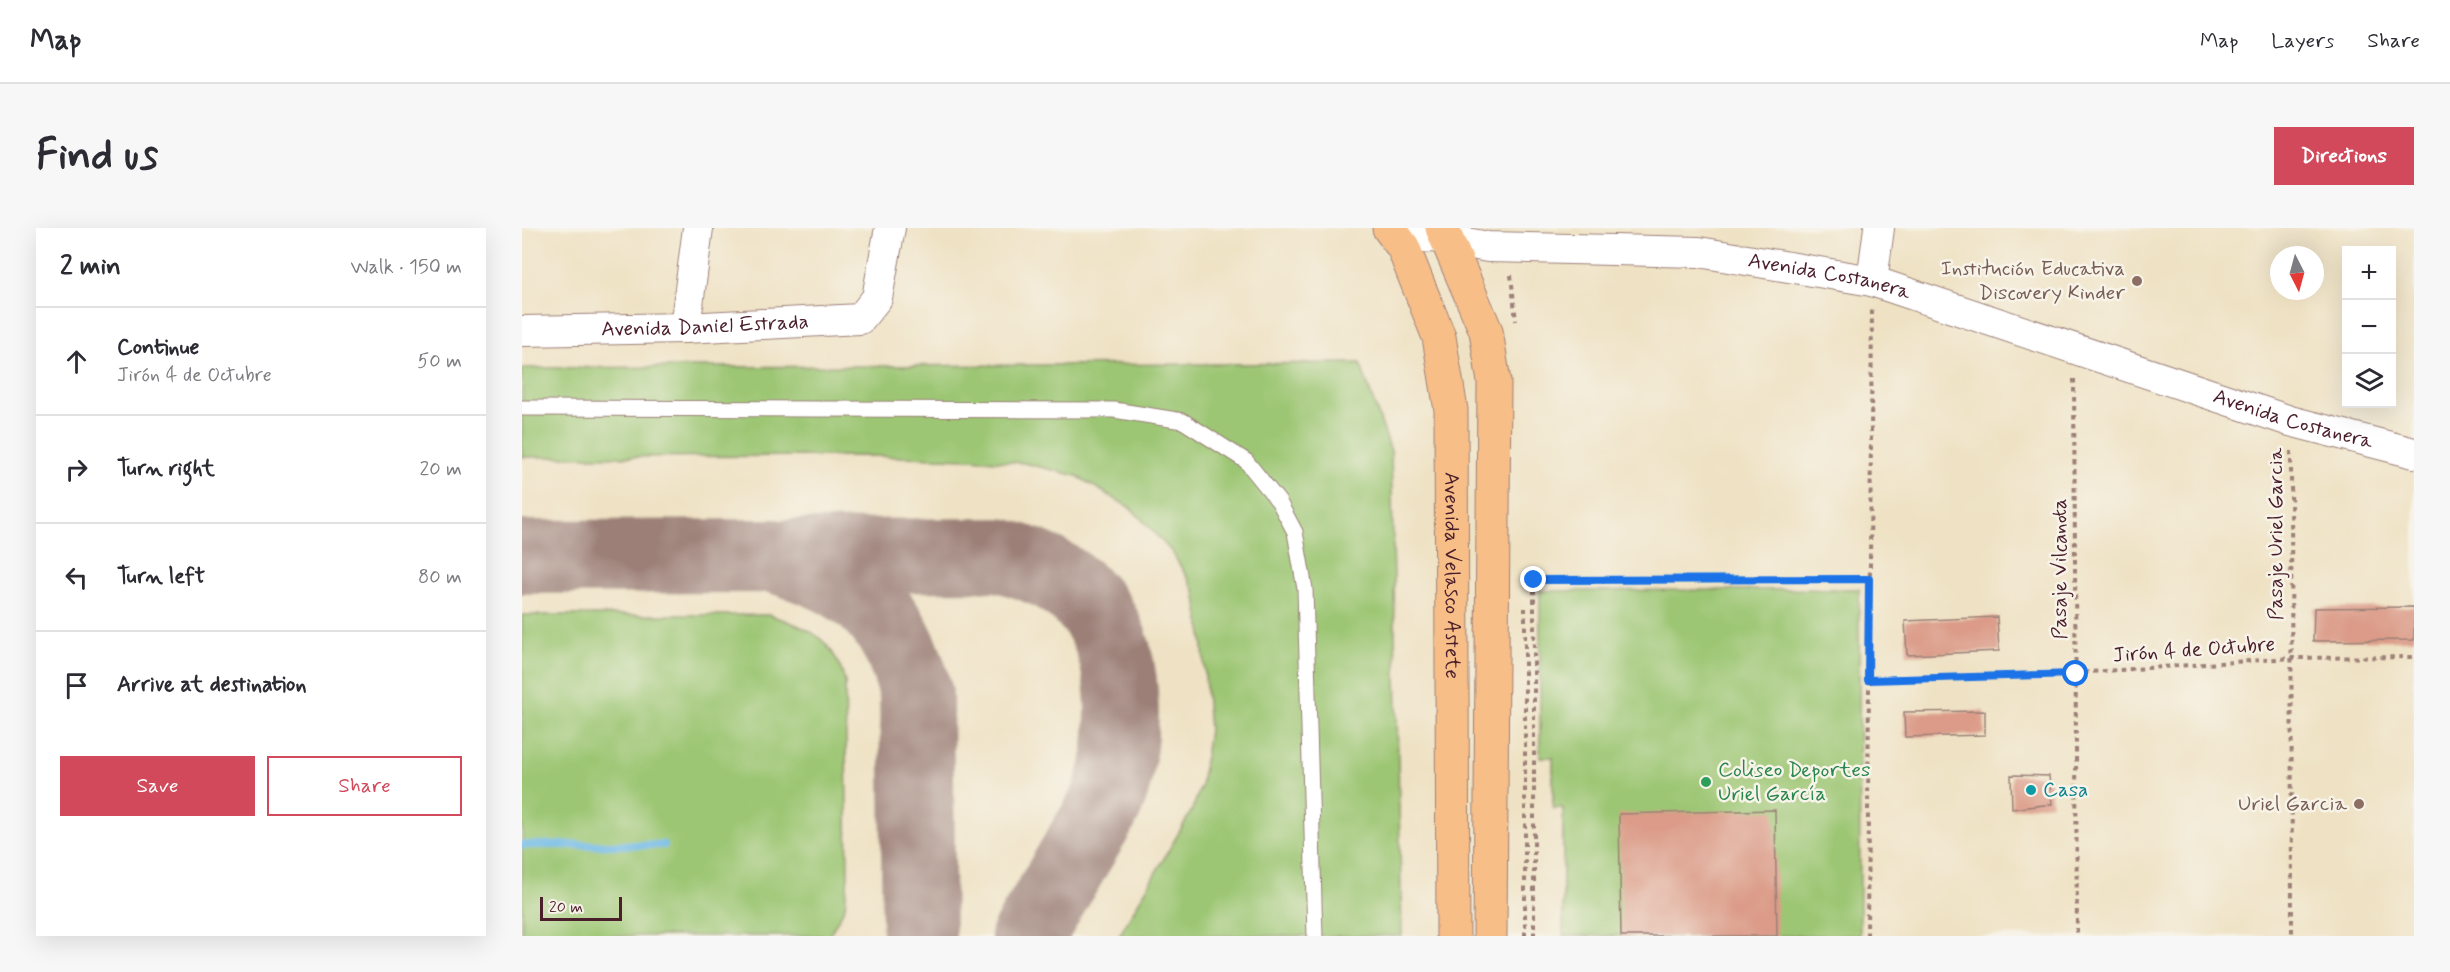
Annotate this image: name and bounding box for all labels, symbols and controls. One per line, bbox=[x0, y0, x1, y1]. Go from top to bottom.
text: Map bbox=[30, 23, 81, 60]
text: Map bbox=[2200, 27, 2238, 55]
text: Layers bbox=[2271, 27, 2334, 55]
text: Share bbox=[2367, 27, 2420, 55]
button: Directions bbox=[2274, 127, 2414, 185]
text: Find us bbox=[36, 129, 158, 184]
street label: Avenida Costanera bbox=[1746, 246, 1915, 307]
north arrow bbox=[2270, 246, 2324, 300]
map controls bbox=[2342, 246, 2396, 408]
button: + bbox=[2342, 246, 2396, 300]
text: 2 min bbox=[60, 250, 121, 284]
text: Walk · 150 m bbox=[350, 254, 462, 281]
place label: Institución Educativa Discovery Kinder bbox=[1941, 255, 2125, 307]
marker: Institución Educativa Discovery Kinder bbox=[2130, 274, 2144, 288]
button: − bbox=[2342, 300, 2396, 354]
street label: Avenida Daniel Estrada bbox=[601, 308, 809, 344]
text: Continue bbox=[117, 334, 199, 362]
icon: ahead bbox=[60, 345, 93, 378]
text: 50 m bbox=[417, 348, 462, 375]
button: layers bbox=[2342, 354, 2396, 408]
text: Jirón 4 de Octubre bbox=[117, 362, 272, 389]
street label: Avenida Costanera bbox=[2209, 382, 2376, 456]
street label: Pasaje Uriel Garcia bbox=[2262, 447, 2290, 620]
icon: right bbox=[60, 453, 93, 486]
text: Turn right bbox=[117, 455, 215, 483]
text: 20 m bbox=[419, 456, 462, 483]
street label: Avenida Velasco Astete bbox=[1437, 472, 1466, 679]
street label: Pasaje Vilcanota bbox=[2046, 498, 2074, 640]
icon: left bbox=[60, 561, 93, 594]
text: Turn left bbox=[117, 563, 205, 591]
text: 80 m bbox=[418, 564, 462, 591]
route end bbox=[1520, 566, 1546, 592]
street label: Jirón 4 de Octubre bbox=[2112, 630, 2276, 670]
route start bbox=[2062, 660, 2088, 686]
icon: arrive bbox=[60, 669, 93, 702]
text: Arrive at destination bbox=[117, 671, 307, 699]
button: Save bbox=[60, 756, 255, 816]
button: Share bbox=[267, 756, 462, 816]
place label: Coliseo Deportes Uriel García bbox=[1718, 756, 1870, 808]
marker: Coliseo Deportes Uriel García bbox=[1699, 775, 1713, 789]
place label: Casa bbox=[2043, 776, 2088, 804]
marker: Casa bbox=[2024, 783, 2038, 797]
place label: Uriel Garcia bbox=[2238, 790, 2347, 818]
marker: Uriel Garcia bbox=[2352, 797, 2366, 811]
scale bar bbox=[540, 894, 622, 922]
text: 20 m bbox=[549, 897, 583, 918]

